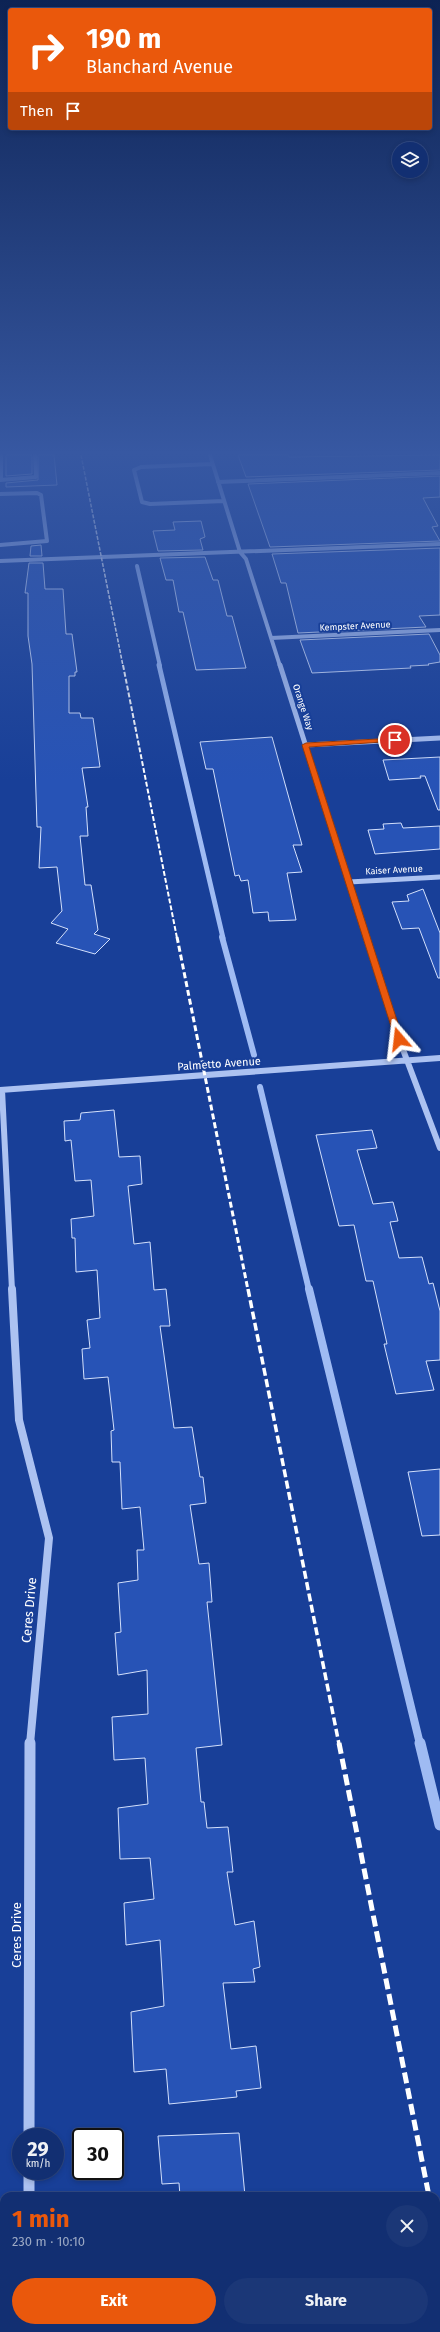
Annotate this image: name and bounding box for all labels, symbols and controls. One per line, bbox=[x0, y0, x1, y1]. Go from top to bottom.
text: 190 m bbox=[86, 22, 161, 55]
icon: right bbox=[20, 24, 72, 76]
text: Blanchard Avenue bbox=[86, 56, 233, 78]
icon: arrive bbox=[62, 100, 84, 122]
text: Then bbox=[20, 102, 54, 120]
map controls bbox=[392, 142, 428, 178]
button: layers bbox=[392, 142, 428, 178]
street label: Kempster Avenue bbox=[319, 619, 391, 633]
street label: Orange Way bbox=[291, 683, 315, 732]
pin bbox=[378, 723, 412, 757]
icon: arrive bbox=[384, 729, 406, 751]
street label: Kaiser Avenue bbox=[365, 863, 423, 876]
position arrow bbox=[378, 1018, 420, 1060]
street label: Palmetto Avenue bbox=[177, 1055, 261, 1073]
street label: Ceres Drive bbox=[19, 1577, 39, 1643]
street label: Ceres Drive bbox=[9, 1902, 24, 1968]
speed limit sign: 30 bbox=[72, 2128, 124, 2180]
text: 29 bbox=[27, 2137, 49, 2161]
text: km/h bbox=[26, 2158, 50, 2170]
text: 1 min bbox=[12, 2205, 70, 2233]
button: close bbox=[386, 2205, 428, 2247]
text: 230 m · 10:10 bbox=[12, 2234, 85, 2249]
button: Exit bbox=[12, 2278, 216, 2324]
button: Share bbox=[224, 2278, 428, 2324]

